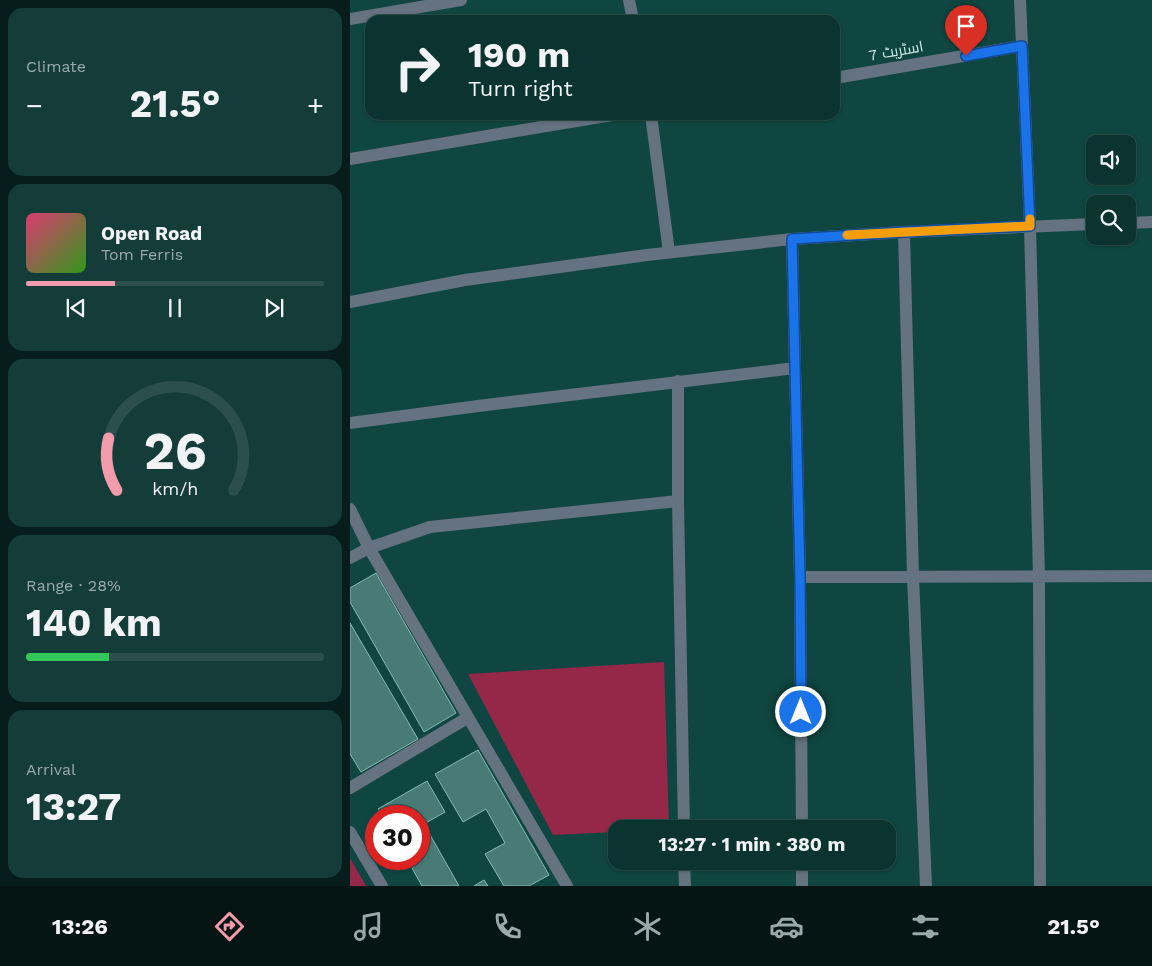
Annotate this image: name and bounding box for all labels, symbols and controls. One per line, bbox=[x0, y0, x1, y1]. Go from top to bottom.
pin bbox=[945, 5, 987, 56]
icon: arrive bbox=[952, 12, 980, 40]
text: 190 m bbox=[468, 34, 570, 76]
icon: right bbox=[385, 35, 450, 100]
street label: اسٹریٹ 7 bbox=[867, 37, 925, 65]
text: Climate bbox=[26, 57, 86, 76]
text: Turn right bbox=[468, 76, 573, 101]
text: 21.5° bbox=[129, 82, 221, 126]
text: − bbox=[26, 89, 43, 122]
text: + bbox=[307, 89, 324, 122]
map controls bbox=[1086, 135, 1136, 245]
button: sound bbox=[1086, 135, 1136, 185]
button: search bbox=[1086, 195, 1136, 245]
text: Open Road bbox=[101, 222, 202, 245]
text: Tom Ferris bbox=[101, 245, 183, 264]
icon: previous bbox=[62, 294, 90, 322]
icon: pause bbox=[161, 294, 189, 322]
icon: next bbox=[260, 294, 288, 322]
text: 26 bbox=[143, 421, 207, 482]
text: km/h bbox=[152, 478, 198, 499]
text: Range · 28% bbox=[26, 576, 121, 595]
text: 140 km bbox=[26, 601, 162, 645]
position arrow bbox=[774, 685, 826, 737]
text: Arrival bbox=[26, 760, 76, 779]
text: 13:27 bbox=[26, 785, 121, 829]
speed limit sign: 30 bbox=[365, 805, 430, 870]
text: 13:27 · 1 min · 380 m bbox=[659, 833, 845, 856]
icon: directions bbox=[212, 909, 247, 944]
icon: music bbox=[351, 909, 386, 944]
icon: phone bbox=[490, 909, 525, 944]
icon: climate bbox=[630, 909, 665, 944]
icon: car bbox=[769, 909, 804, 944]
icon: filters bbox=[908, 909, 943, 944]
text: 13:26 bbox=[52, 914, 108, 939]
text: 21.5° bbox=[1047, 914, 1100, 939]

